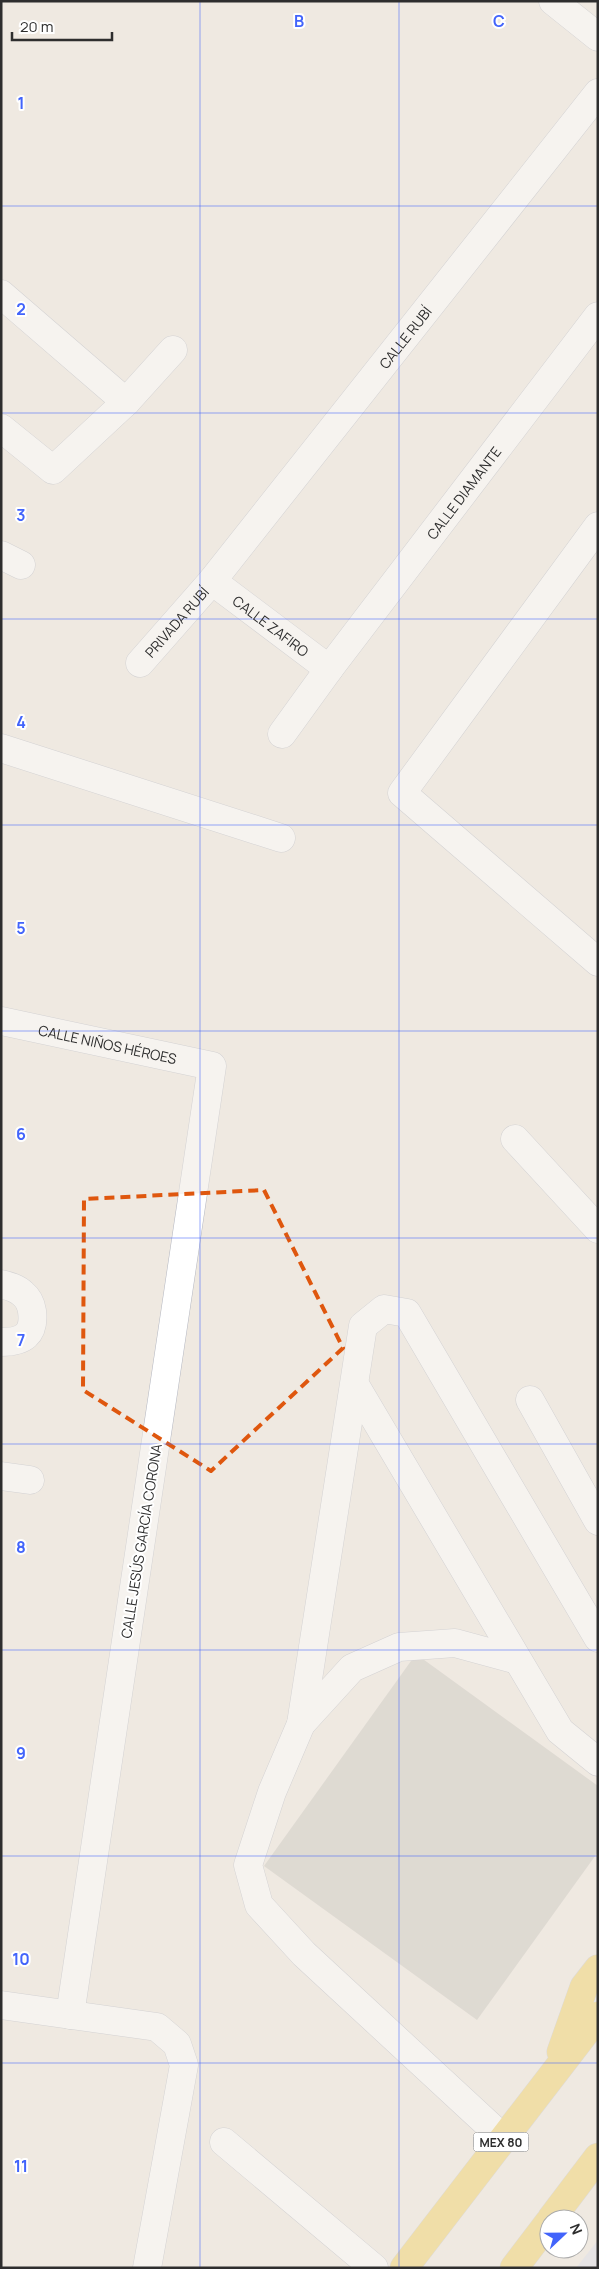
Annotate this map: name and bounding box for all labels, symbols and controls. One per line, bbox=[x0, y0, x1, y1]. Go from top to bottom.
scale bar bbox=[12, 10, 112, 42]
text: B bbox=[294, 10, 304, 32]
text: C bbox=[493, 10, 505, 32]
text: 20 m bbox=[20, 16, 53, 37]
text: 1 bbox=[17, 92, 25, 114]
text: 2 bbox=[16, 298, 26, 320]
street label: CALLE RUBÍ bbox=[374, 302, 435, 372]
street label: CALLE DIAMANTE bbox=[422, 442, 505, 543]
text: 3 bbox=[16, 504, 26, 526]
street label: PRIVADA RUBÍ bbox=[140, 582, 213, 661]
street label: CALLE ZAFIRO bbox=[229, 591, 313, 660]
text: 4 bbox=[16, 711, 26, 733]
text: 5 bbox=[16, 917, 26, 939]
street label: CALLE NIÑOS HÉROES bbox=[37, 1020, 179, 1068]
text: 6 bbox=[16, 1123, 26, 1145]
text: 7 bbox=[17, 1329, 25, 1351]
street label: CALLE JESÚS GARCÍA CORONA bbox=[116, 1442, 166, 1640]
text: 8 bbox=[16, 1536, 26, 1558]
text: 9 bbox=[16, 1742, 26, 1764]
text: 10 bbox=[12, 1948, 30, 1970]
road number: MEX 80 bbox=[474, 2132, 528, 2152]
text: 11 bbox=[14, 2155, 28, 2177]
north arrow bbox=[539, 2209, 589, 2259]
text: N bbox=[566, 2221, 587, 2237]

